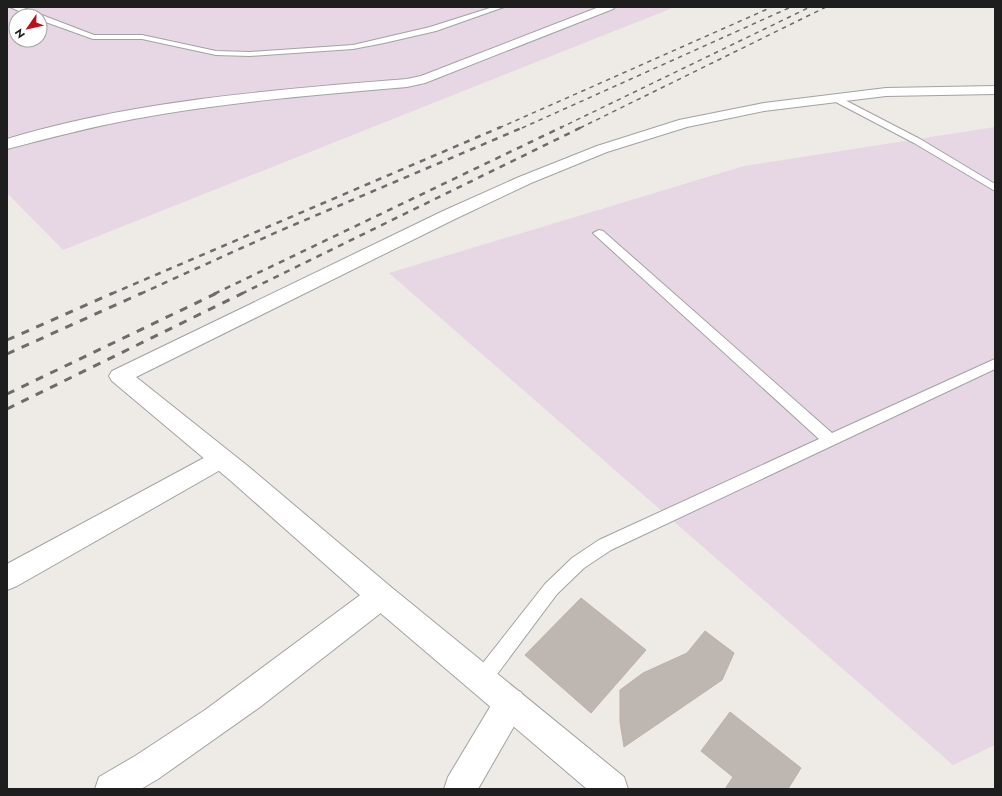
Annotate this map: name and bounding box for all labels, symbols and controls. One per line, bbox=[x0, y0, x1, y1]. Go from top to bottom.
north arrow bbox=[8, 8, 48, 48]
text: N bbox=[11, 25, 29, 42]

